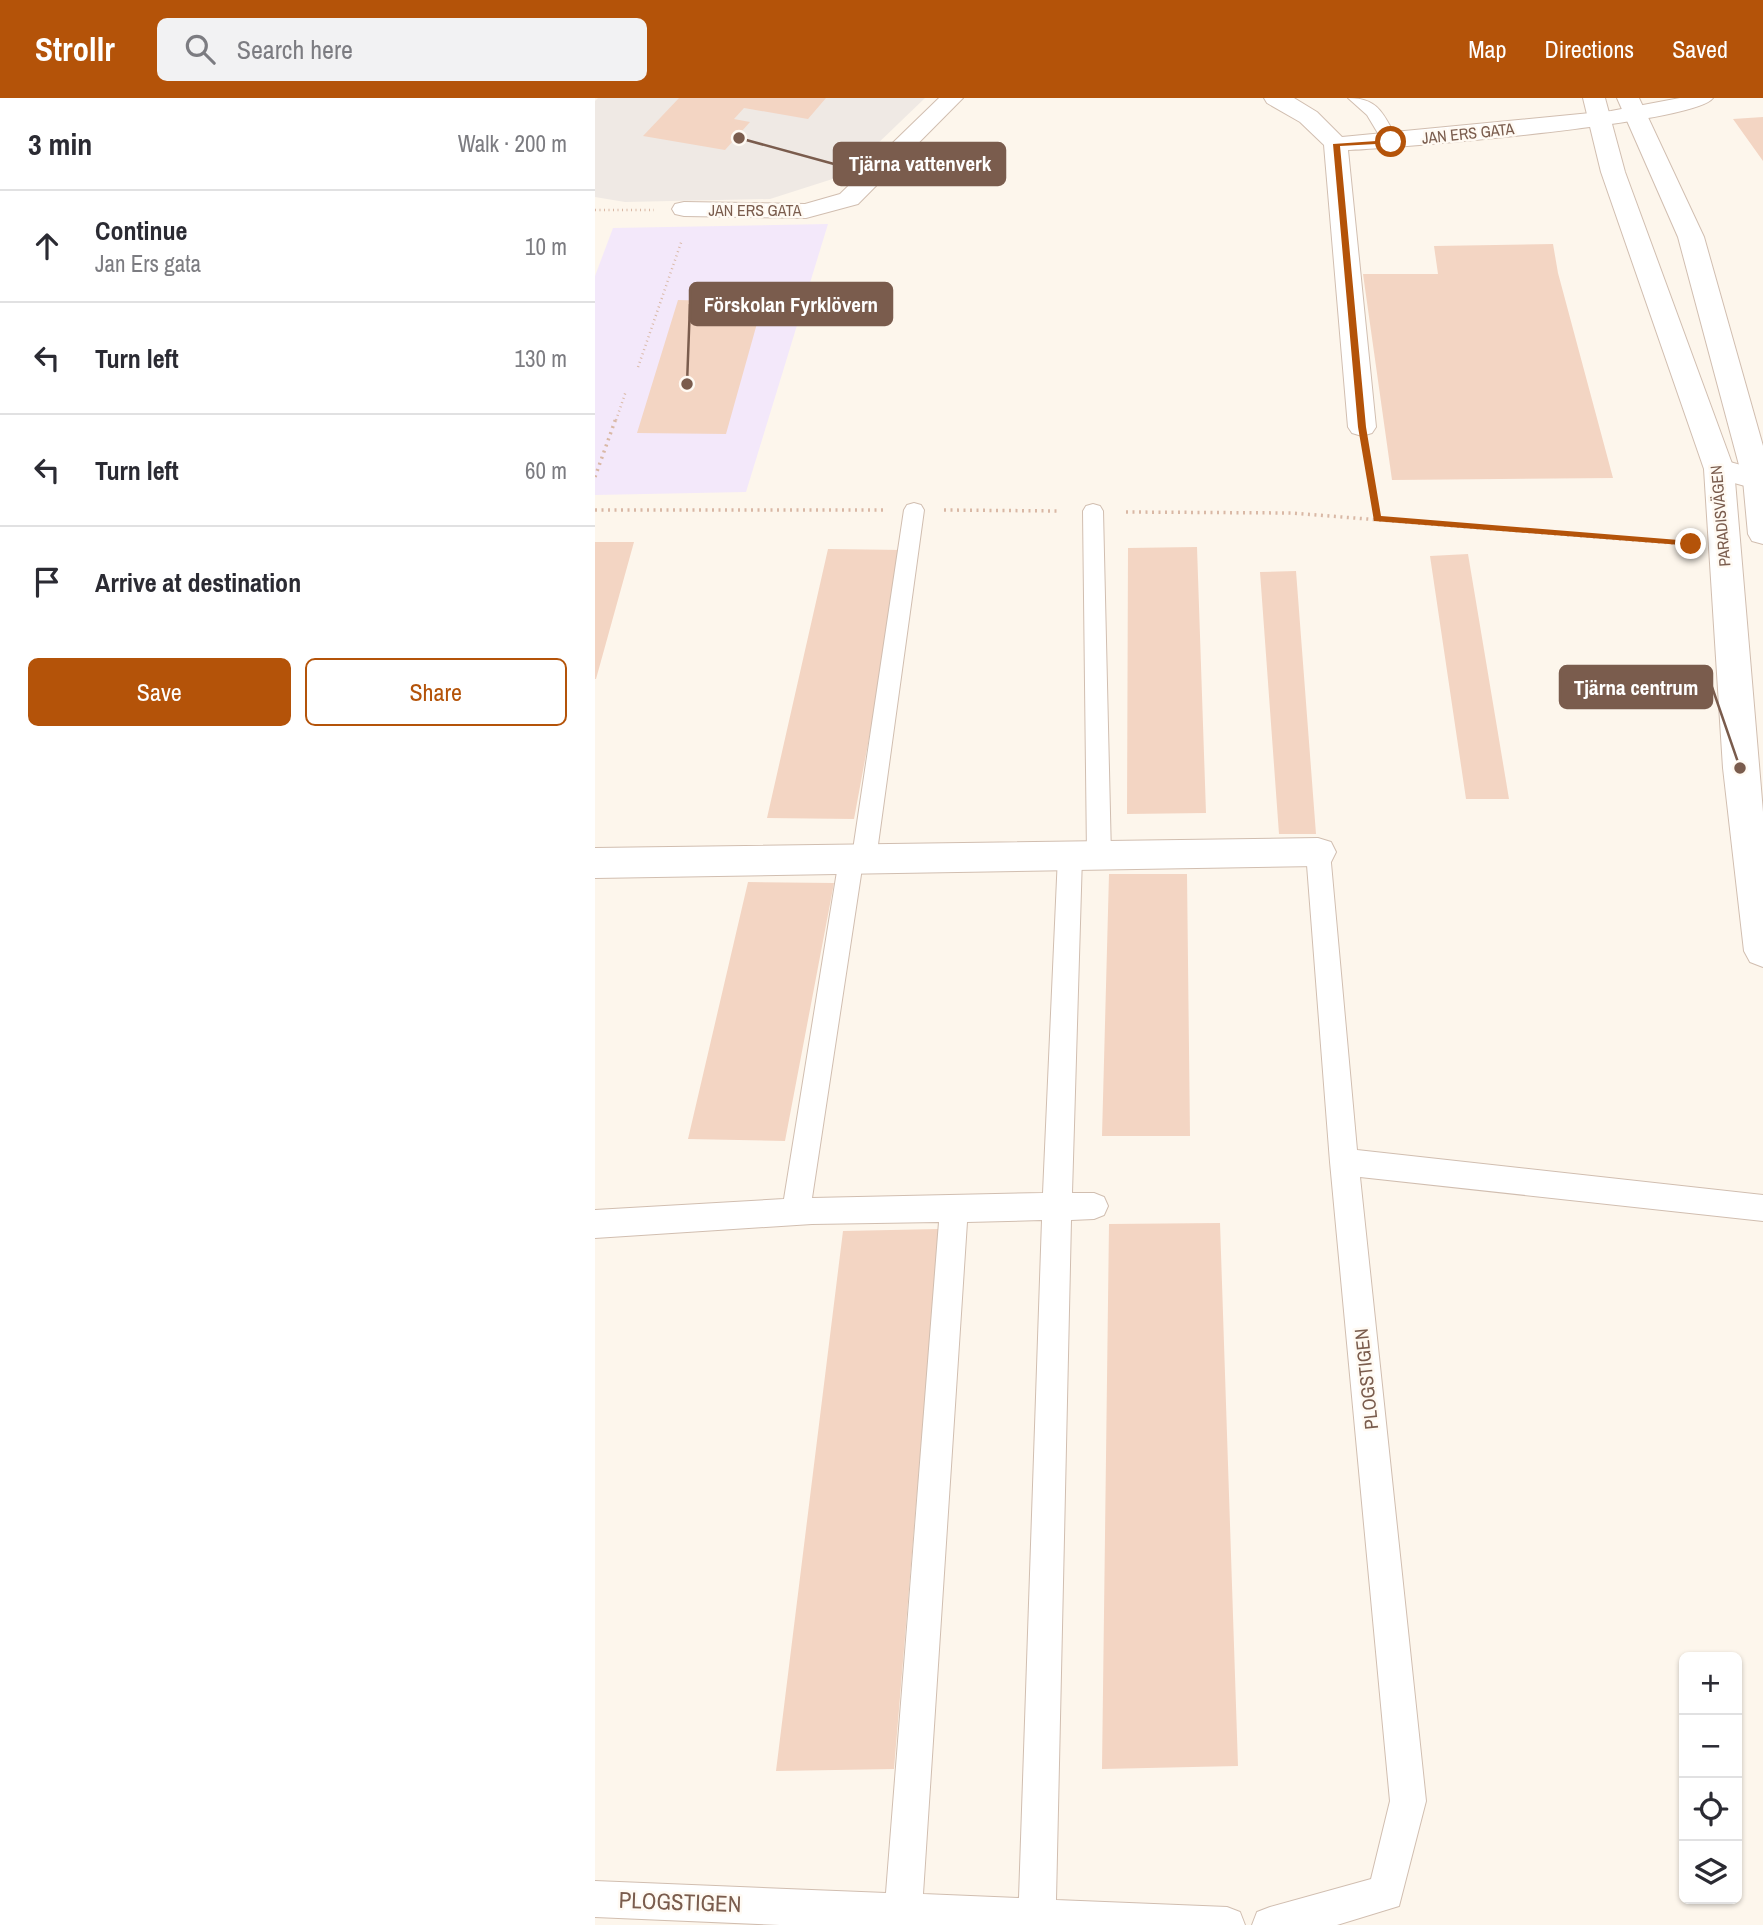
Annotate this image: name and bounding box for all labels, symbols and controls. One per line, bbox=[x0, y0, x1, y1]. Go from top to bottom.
search box bbox=[157, 18, 647, 81]
text: Strollr bbox=[35, 27, 115, 71]
icon: search bbox=[181, 30, 219, 68]
text: Search here bbox=[237, 32, 353, 67]
text: Map bbox=[1468, 33, 1506, 65]
text: Directions bbox=[1544, 33, 1634, 65]
text: Saved bbox=[1672, 33, 1728, 65]
street label: JAN ERS GATA bbox=[1421, 117, 1516, 149]
text: 3 min bbox=[28, 124, 92, 164]
route start bbox=[1375, 126, 1406, 157]
text: Walk · 200 m bbox=[458, 128, 567, 159]
callout: Tjärna vattenverk bbox=[834, 143, 1005, 185]
text: Tjärna vattenverk bbox=[849, 149, 992, 178]
street label: JAN ERS GATA bbox=[709, 199, 802, 221]
text: Continue bbox=[95, 213, 187, 248]
icon: ahead bbox=[28, 227, 66, 265]
text: 10 m bbox=[525, 231, 567, 262]
text: Jan Ers gata bbox=[95, 248, 201, 279]
callout: Förskolan Fyrklövern bbox=[690, 283, 892, 325]
text: Förskolan Fyrklövern bbox=[704, 290, 878, 319]
icon: left bbox=[28, 339, 66, 377]
text: Turn left bbox=[95, 341, 179, 376]
text: 130 m bbox=[515, 343, 567, 374]
icon: left bbox=[28, 451, 66, 489]
text: Turn left bbox=[95, 453, 179, 488]
text: 60 m bbox=[525, 455, 567, 486]
street label: PARADISVÄGEN bbox=[1705, 464, 1735, 568]
route end bbox=[1675, 528, 1706, 559]
icon: arrive bbox=[28, 563, 66, 601]
text: Arrive at destination bbox=[95, 565, 301, 600]
button: Save bbox=[28, 658, 291, 726]
button: Share bbox=[305, 658, 567, 726]
callout: Tjärna centrum bbox=[1560, 666, 1712, 708]
text: Tjärna centrum bbox=[1574, 673, 1698, 702]
street label: PLOGSTIGEN bbox=[1348, 1327, 1384, 1431]
map controls bbox=[1679, 1652, 1742, 1904]
button: + bbox=[1679, 1652, 1742, 1715]
button: − bbox=[1679, 1715, 1742, 1778]
button: locate bbox=[1679, 1778, 1742, 1841]
button: layers bbox=[1679, 1841, 1742, 1904]
street label: PLOGSTIGEN bbox=[618, 1884, 742, 1919]

